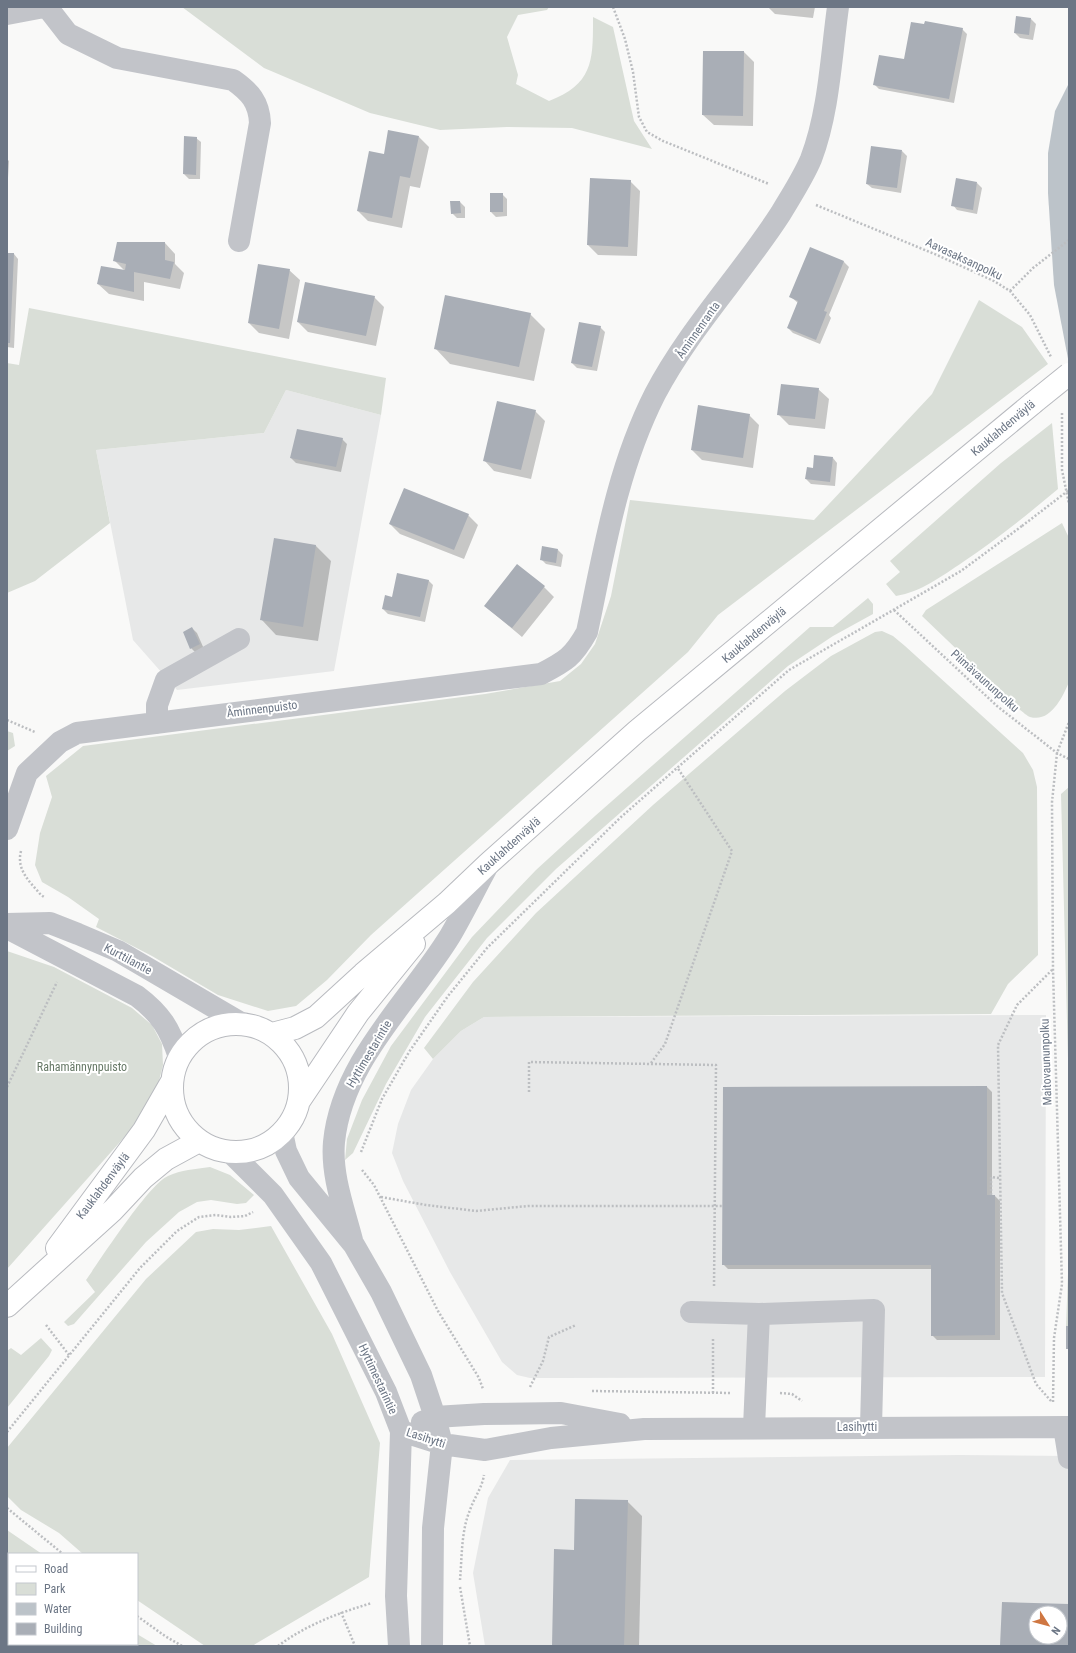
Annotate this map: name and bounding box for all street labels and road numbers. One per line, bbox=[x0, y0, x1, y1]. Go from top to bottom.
street label: Aavasaksanpolku bbox=[923, 235, 1005, 283]
street label: Åminnenranta bbox=[672, 298, 723, 361]
street label: Kauklahdenväylä bbox=[968, 397, 1038, 459]
street label: Kauklahdenväylä bbox=[719, 604, 789, 666]
street label: Piimävaununpolku bbox=[948, 647, 1022, 715]
street label: Åminnenpuisto bbox=[226, 696, 298, 720]
street label: Kauklahdenväylä bbox=[475, 814, 543, 878]
street label: Kurttilantie bbox=[102, 941, 155, 978]
street label: Hyttimestarintie bbox=[343, 1018, 395, 1090]
street label: Maitovaununpolku bbox=[1037, 1018, 1055, 1106]
street label: Kauklahdenväylä bbox=[74, 1150, 133, 1222]
street label: Hyttimestarintie bbox=[356, 1342, 401, 1417]
street label: Lasihytti bbox=[837, 1420, 877, 1434]
street label: Lasihytti bbox=[405, 1425, 447, 1451]

